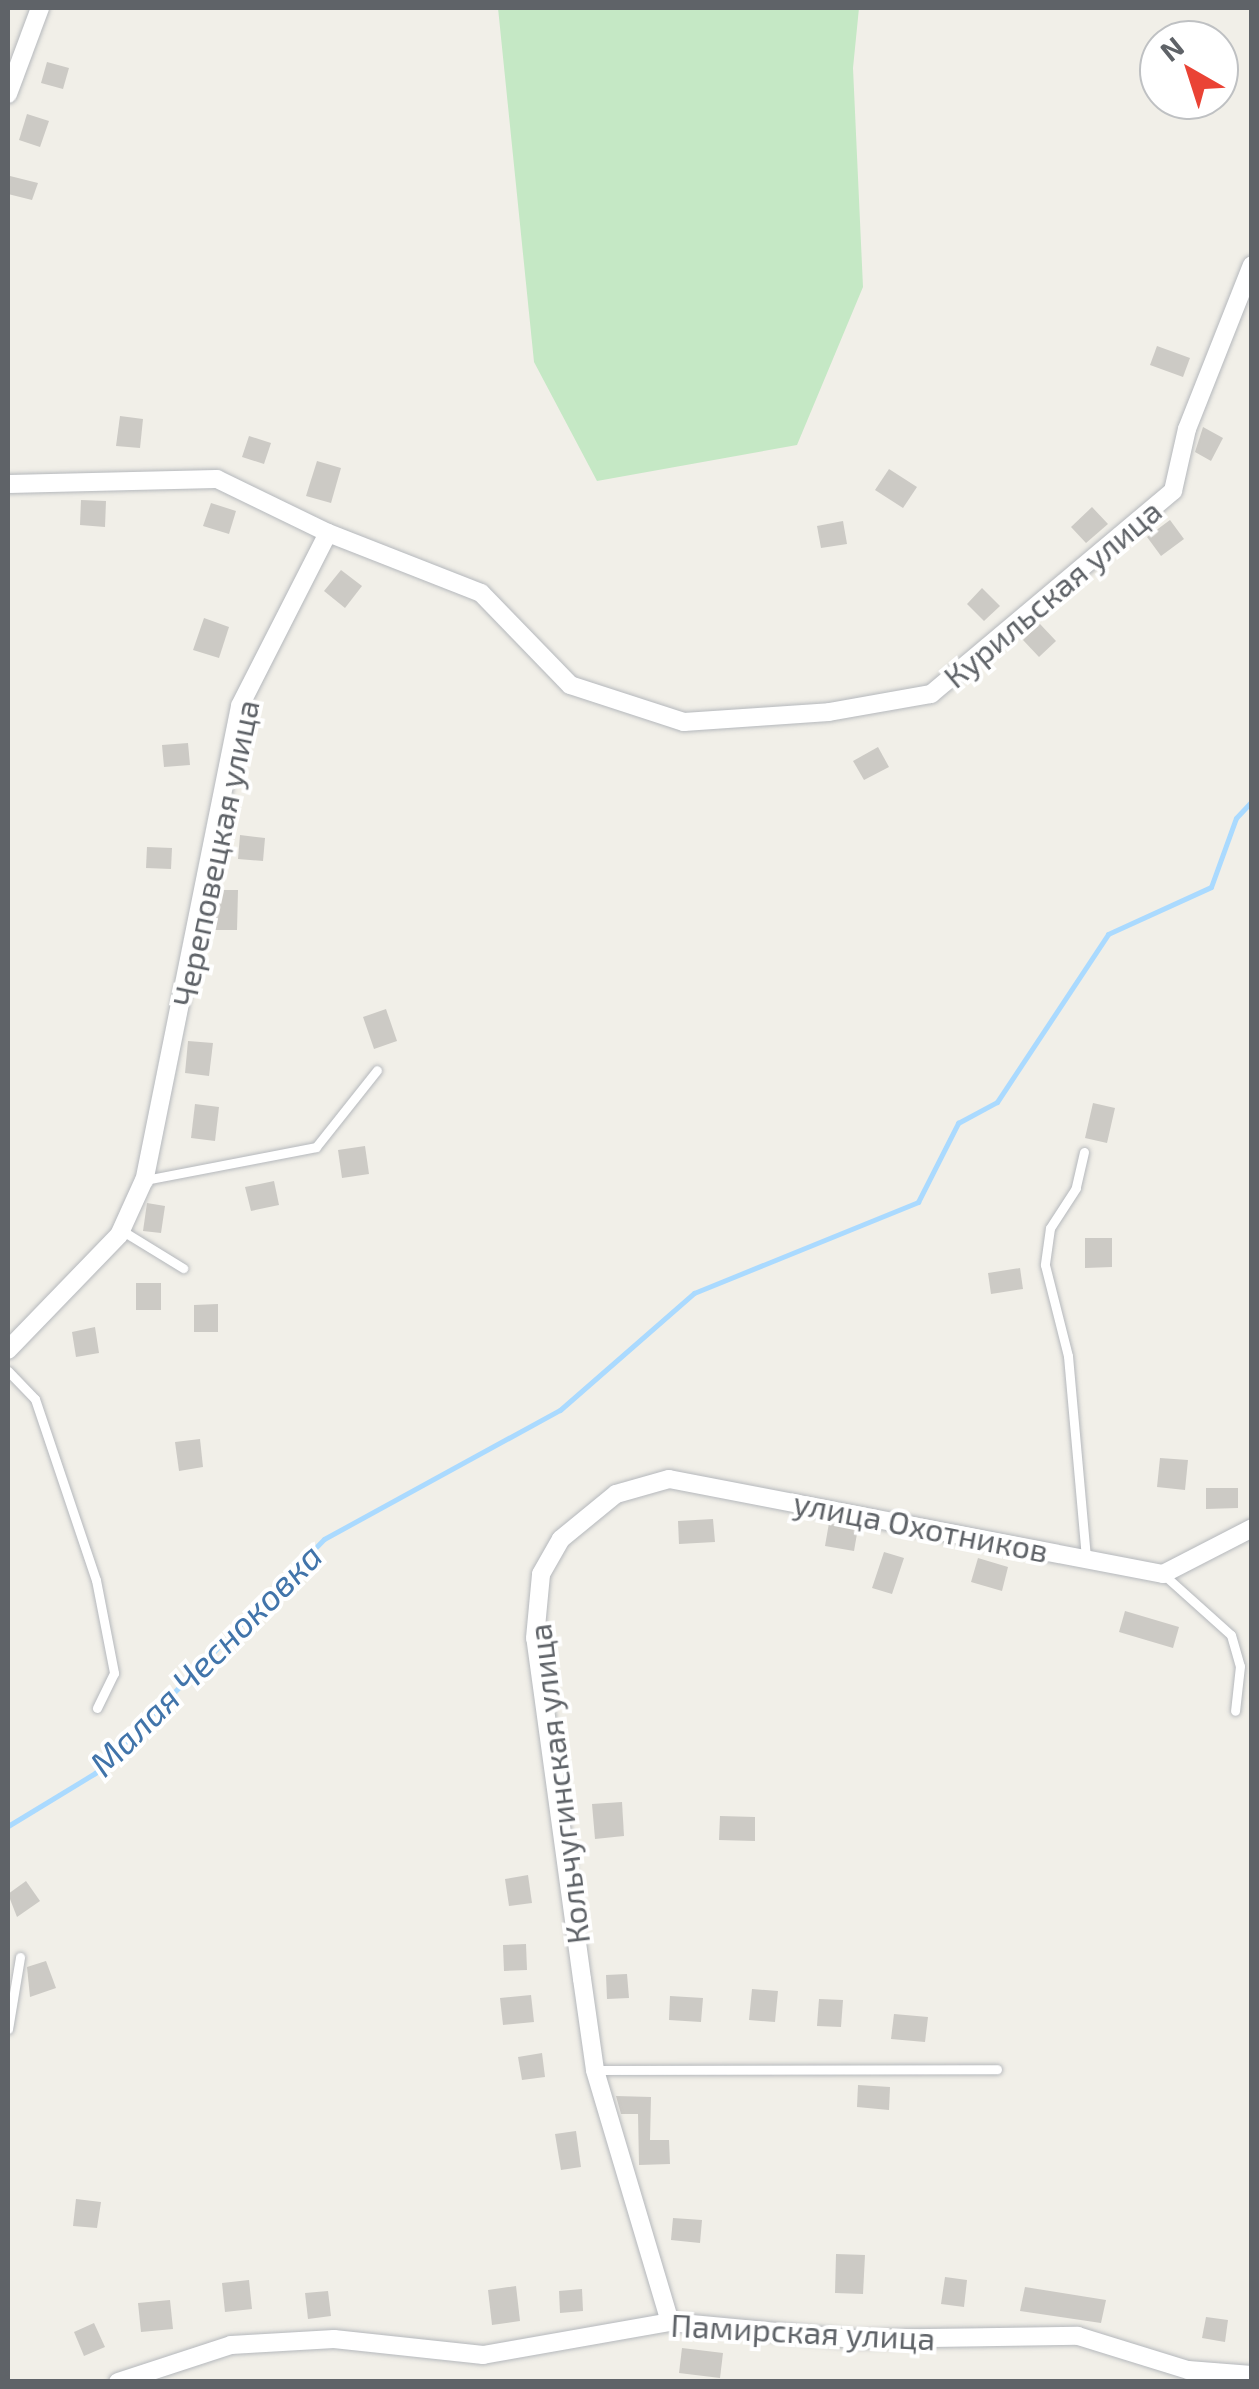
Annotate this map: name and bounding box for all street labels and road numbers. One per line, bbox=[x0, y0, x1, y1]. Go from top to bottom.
street label: Курильская улица bbox=[935, 491, 1169, 695]
street label: Череповецкая улица bbox=[164, 696, 266, 1010]
street label: улица Охотников bbox=[790, 1482, 1052, 1570]
street label: Кольчугинская улица bbox=[519, 1622, 597, 1946]
street label: Памирская улица bbox=[670, 2305, 936, 2357]

